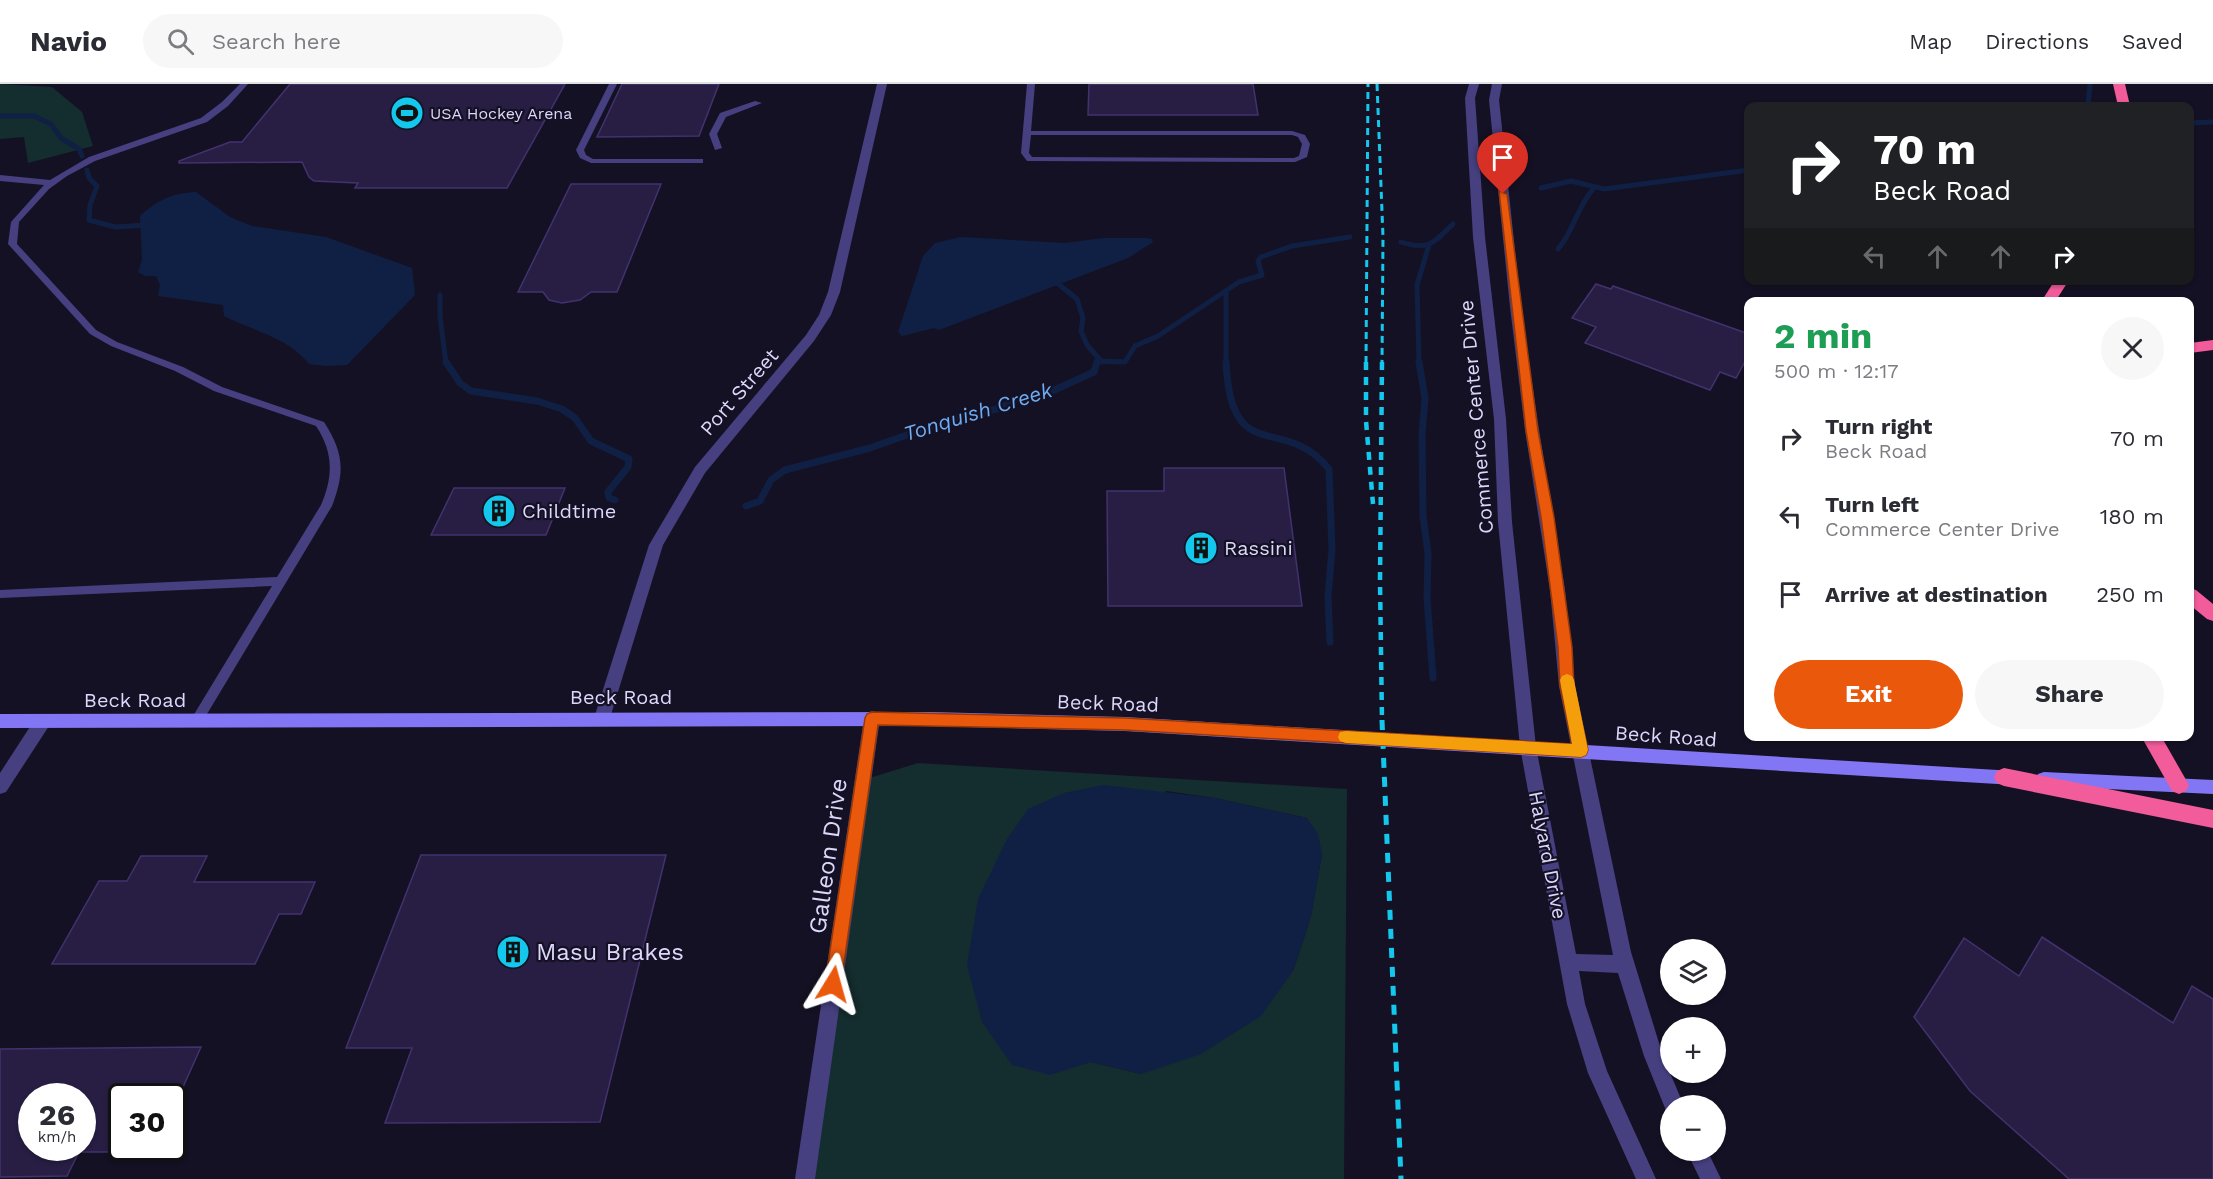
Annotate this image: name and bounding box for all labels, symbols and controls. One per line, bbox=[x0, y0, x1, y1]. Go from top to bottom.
search box bbox=[143, 14, 563, 68]
text: Navio bbox=[30, 25, 107, 58]
icon: search bbox=[164, 25, 197, 58]
text: Search here bbox=[212, 29, 341, 54]
text: Map bbox=[1909, 29, 1952, 54]
text: Directions bbox=[1985, 29, 2089, 54]
text: Saved bbox=[2122, 29, 2183, 54]
sports icon: USA Hockey Arena bbox=[389, 95, 425, 131]
place label: USA Hockey Arena bbox=[430, 104, 572, 123]
text: 70 m bbox=[1873, 125, 1976, 174]
icon: right bbox=[1774, 126, 1852, 204]
pin bbox=[1477, 132, 1528, 194]
icon: arrive bbox=[1486, 141, 1519, 174]
text: Beck Road bbox=[1873, 175, 2011, 207]
icon: left bbox=[1858, 240, 1891, 273]
icon: ahead bbox=[1921, 240, 1954, 273]
icon: ahead bbox=[1984, 240, 2017, 273]
icon: right bbox=[2047, 240, 2080, 273]
street label: Commerce Center Drive bbox=[1454, 299, 1498, 535]
text: 2 min bbox=[1774, 315, 1872, 357]
button: close bbox=[2101, 317, 2164, 380]
street label: Port Street bbox=[695, 343, 784, 440]
text: 500 m · 12:17 bbox=[1774, 359, 1899, 383]
water label: Tonquish Creek bbox=[900, 377, 1056, 446]
text: Turn right bbox=[1825, 414, 1932, 439]
icon: right bbox=[1774, 422, 1807, 455]
text: 70 m bbox=[2110, 426, 2164, 451]
text: Beck Road bbox=[1825, 439, 1927, 463]
text: Turn left bbox=[1825, 492, 1919, 517]
building icon: Childtime bbox=[481, 493, 517, 529]
place label: Childtime bbox=[522, 499, 616, 523]
icon: left bbox=[1774, 500, 1807, 533]
text: 180 m bbox=[2100, 504, 2164, 529]
text: Commerce Center Drive bbox=[1825, 517, 2059, 541]
building icon: Rassini bbox=[1183, 530, 1219, 566]
place label: Rassini bbox=[1224, 536, 1293, 560]
icon: arrive bbox=[1774, 578, 1807, 611]
text: Arrive at destination bbox=[1825, 582, 2048, 607]
text: 250 m bbox=[2096, 582, 2164, 607]
button: Exit bbox=[1774, 660, 1963, 729]
button: Share bbox=[1975, 660, 2164, 729]
street label: Beck Road bbox=[570, 685, 672, 709]
street label: Beck Road bbox=[84, 688, 186, 712]
street label: Beck Road bbox=[1056, 689, 1160, 717]
street label: Beck Road bbox=[1614, 720, 1718, 752]
street label: Galleon Drive bbox=[803, 777, 853, 935]
street label: Halyard Drive bbox=[1524, 789, 1572, 921]
building icon: Masu Brakes bbox=[495, 934, 531, 970]
place label: Masu Brakes bbox=[536, 938, 684, 966]
map controls bbox=[1660, 939, 1726, 1161]
button: layers bbox=[1660, 939, 1726, 1005]
position arrow bbox=[801, 952, 865, 1016]
button: + bbox=[1660, 1017, 1726, 1083]
speed limit sign: 30 bbox=[108, 1083, 186, 1161]
button: − bbox=[1660, 1095, 1726, 1161]
text: 26 bbox=[39, 1097, 75, 1132]
text: km/h bbox=[38, 1128, 76, 1146]

